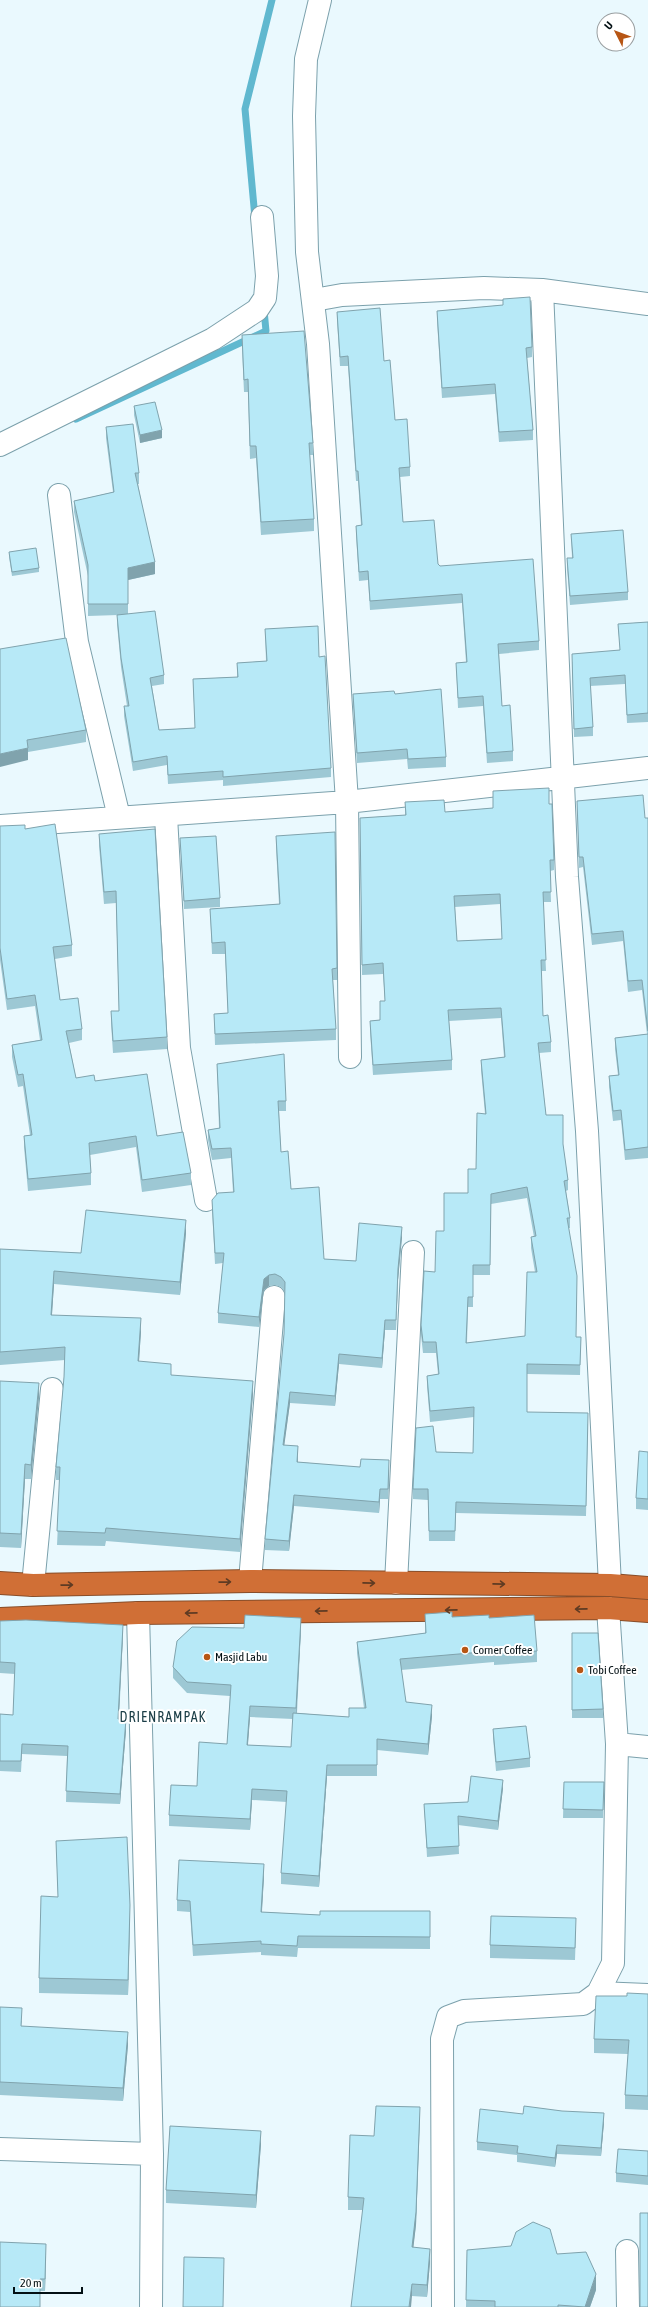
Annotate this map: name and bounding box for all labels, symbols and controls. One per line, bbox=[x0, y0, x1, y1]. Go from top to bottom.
north arrow bbox=[596, 12, 636, 52]
text: U bbox=[602, 19, 615, 32]
one-way arrow bbox=[218, 1578, 231, 1586]
one-way arrow bbox=[362, 1579, 375, 1587]
one-way arrow bbox=[492, 1580, 505, 1588]
one-way arrow bbox=[60, 1581, 73, 1588]
one-way arrow bbox=[575, 1605, 588, 1613]
one-way arrow bbox=[445, 1606, 458, 1614]
one-way arrow bbox=[315, 1607, 328, 1615]
one-way arrow bbox=[185, 1609, 198, 1617]
place label: Corner Coffee bbox=[473, 1643, 532, 1657]
marker: Corner Coffee bbox=[460, 1645, 470, 1655]
place label: Masjid Labu bbox=[215, 1650, 268, 1664]
marker: Masjid Labu bbox=[202, 1652, 212, 1662]
place label: Tobi Coffee bbox=[588, 1663, 637, 1677]
marker: Tobi Coffee bbox=[575, 1665, 585, 1675]
district label: DRIENRAMPAK bbox=[120, 1709, 206, 1725]
scale bar bbox=[14, 2269, 82, 2295]
text: 20 m bbox=[20, 2276, 42, 2290]

